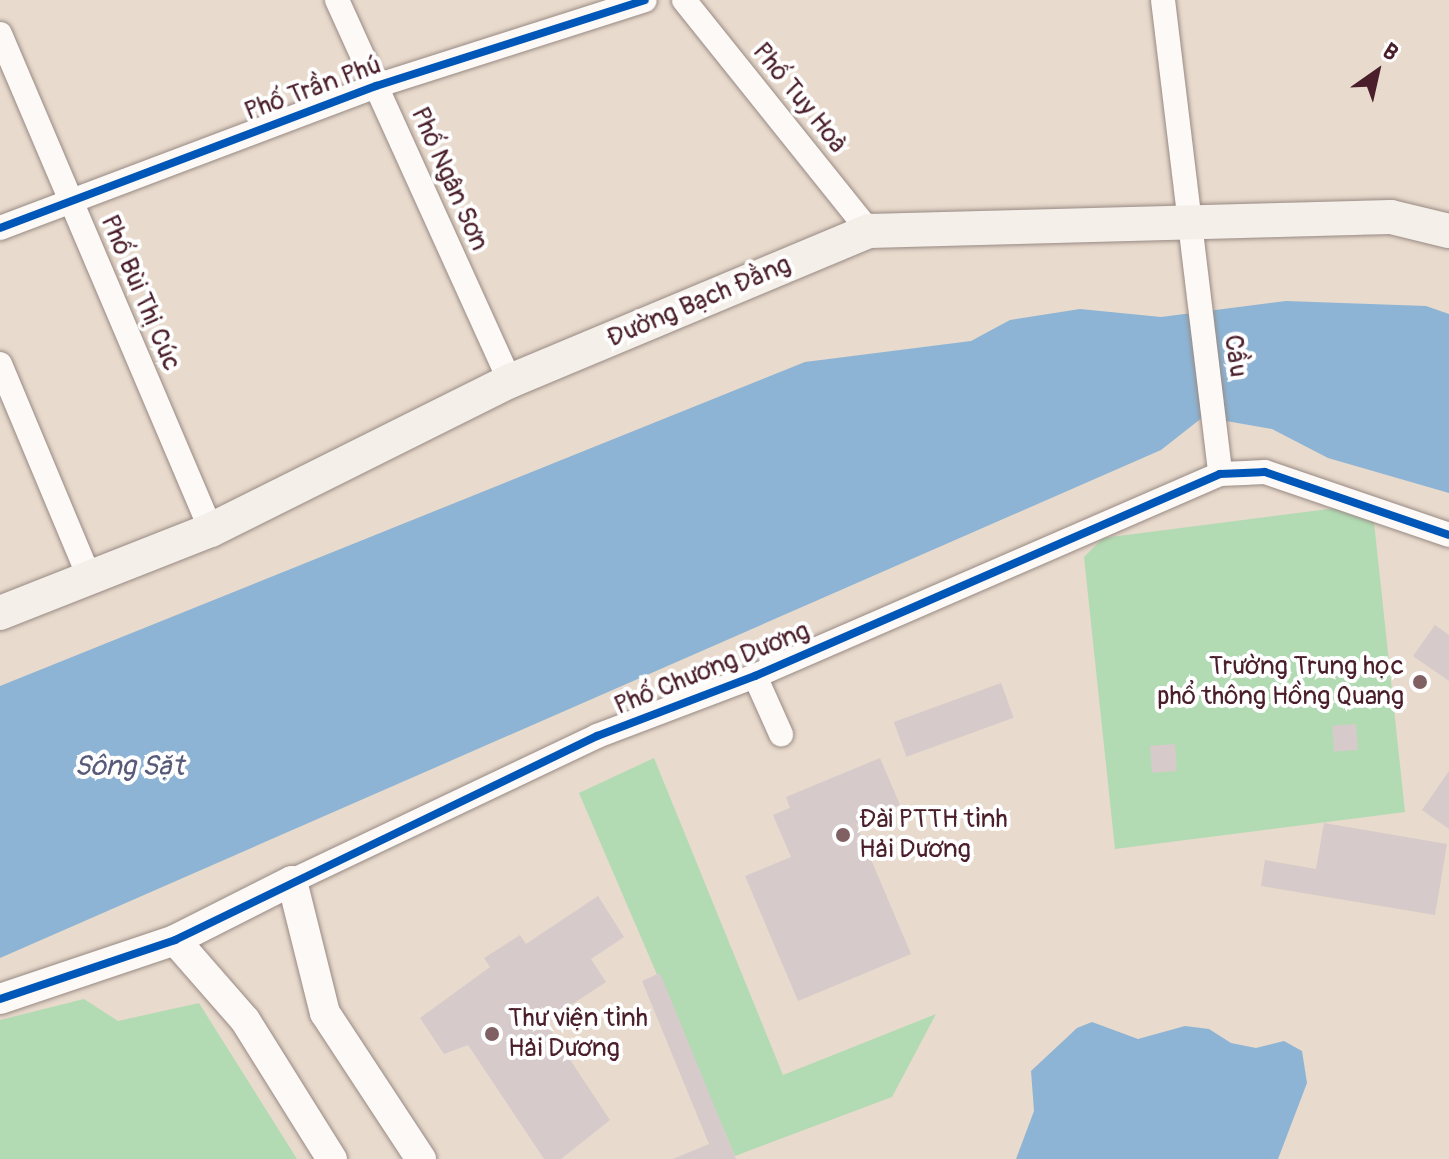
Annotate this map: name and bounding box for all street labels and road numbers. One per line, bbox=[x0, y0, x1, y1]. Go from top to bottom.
street label: Phố Tuy Hoà bbox=[745, 37, 853, 159]
street label: Phố Trần Phú bbox=[240, 50, 386, 128]
street label: Phố Ngân Sơn bbox=[404, 102, 494, 256]
street label: Phố Bùi Thị Cúc bbox=[93, 210, 187, 376]
street label: Đường Bạch Đằng bbox=[602, 249, 796, 355]
street label: Cầu bbox=[1217, 333, 1253, 379]
street label: Phố Chương Dương bbox=[610, 616, 814, 722]

